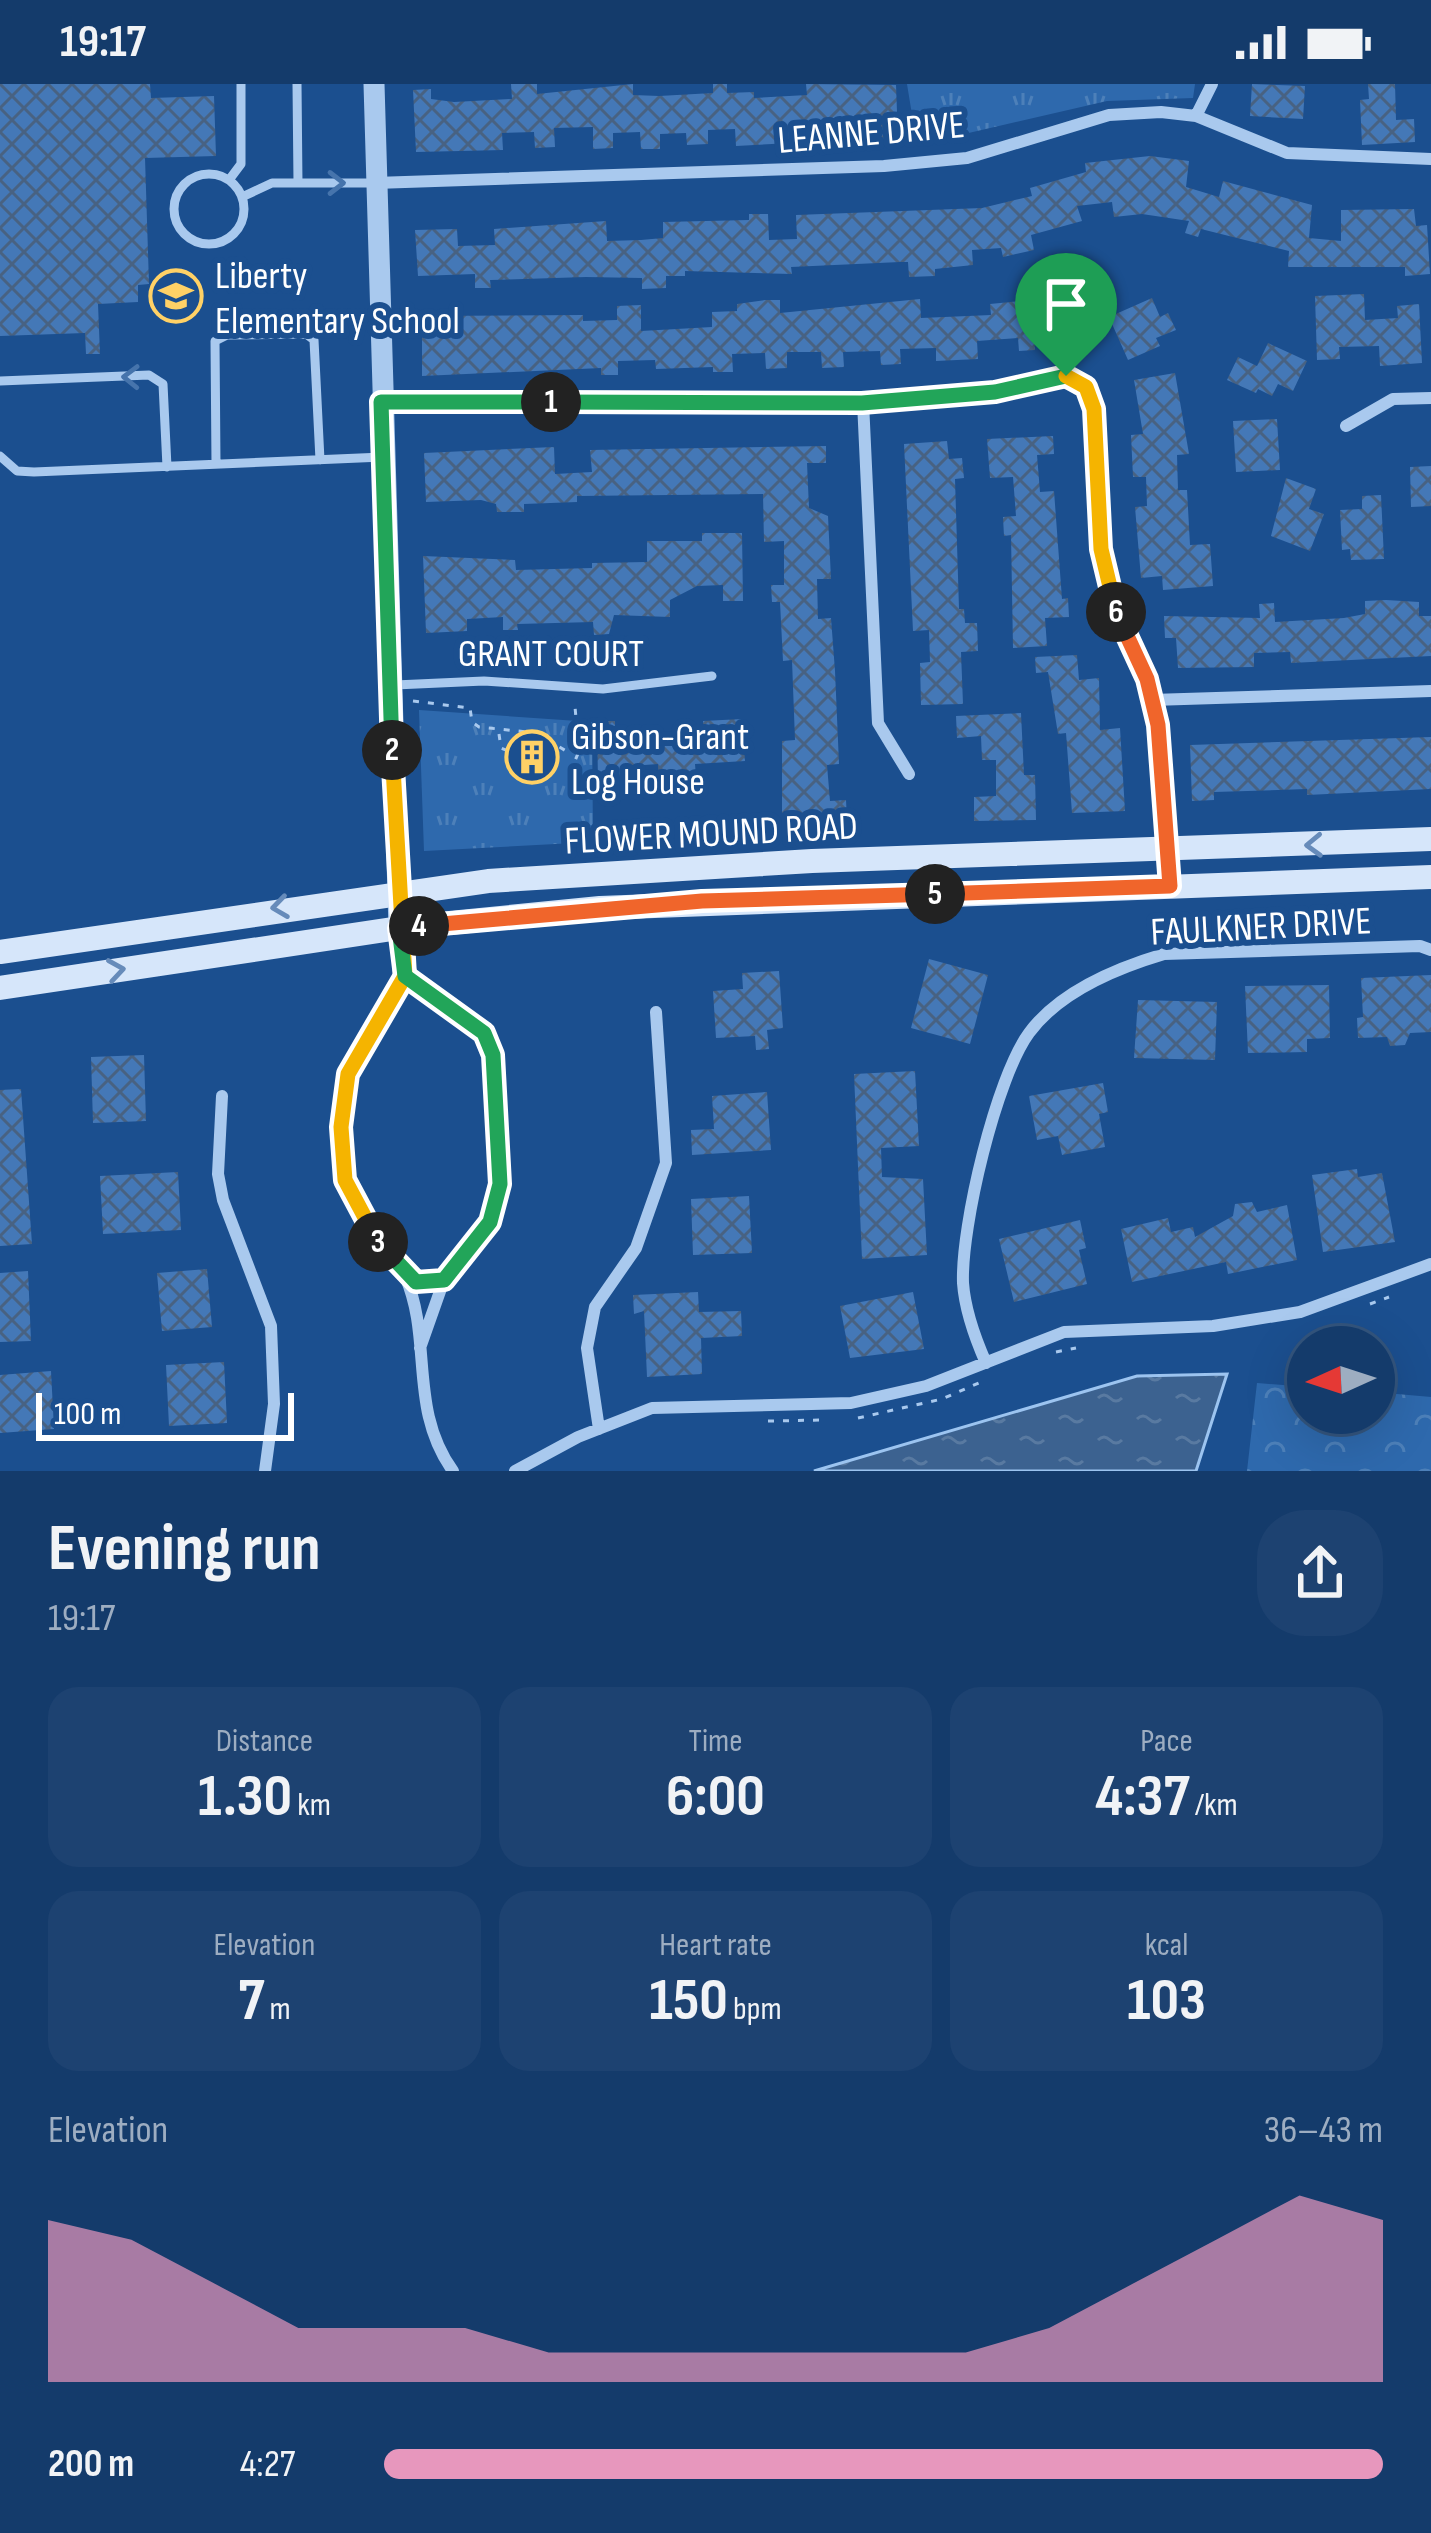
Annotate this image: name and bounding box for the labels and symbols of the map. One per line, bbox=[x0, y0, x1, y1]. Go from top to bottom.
street label: LEANNE DRIVE bbox=[776, 102, 967, 165]
one-way arrow bbox=[328, 170, 346, 196]
place label: Liberty Elementary School bbox=[215, 253, 460, 345]
pin bbox=[1015, 253, 1117, 376]
school or university icon: Liberty Elementary School bbox=[148, 268, 204, 324]
one-way arrow bbox=[122, 364, 140, 390]
pin: 1 bbox=[521, 372, 581, 432]
pin: 6 bbox=[1086, 582, 1146, 642]
street label: GRANT COURT bbox=[458, 631, 644, 678]
place label: Gibson-Grant Log House bbox=[571, 714, 749, 806]
pin: 2 bbox=[362, 720, 422, 780]
building icon: Gibson-Grant Log House bbox=[504, 729, 560, 785]
street label: FLOWER MOUND ROAD bbox=[563, 803, 859, 866]
one-way arrow bbox=[1304, 831, 1323, 857]
pin: 5 bbox=[905, 864, 965, 924]
one-way arrow bbox=[270, 893, 290, 919]
pin: 4 bbox=[389, 896, 449, 956]
street label: FAULKNER DRIVE bbox=[1150, 898, 1373, 957]
one-way arrow bbox=[106, 958, 125, 984]
pin: 3 bbox=[348, 1212, 408, 1272]
north arrow bbox=[1287, 1326, 1395, 1434]
scale bar bbox=[36, 1387, 294, 1440]

